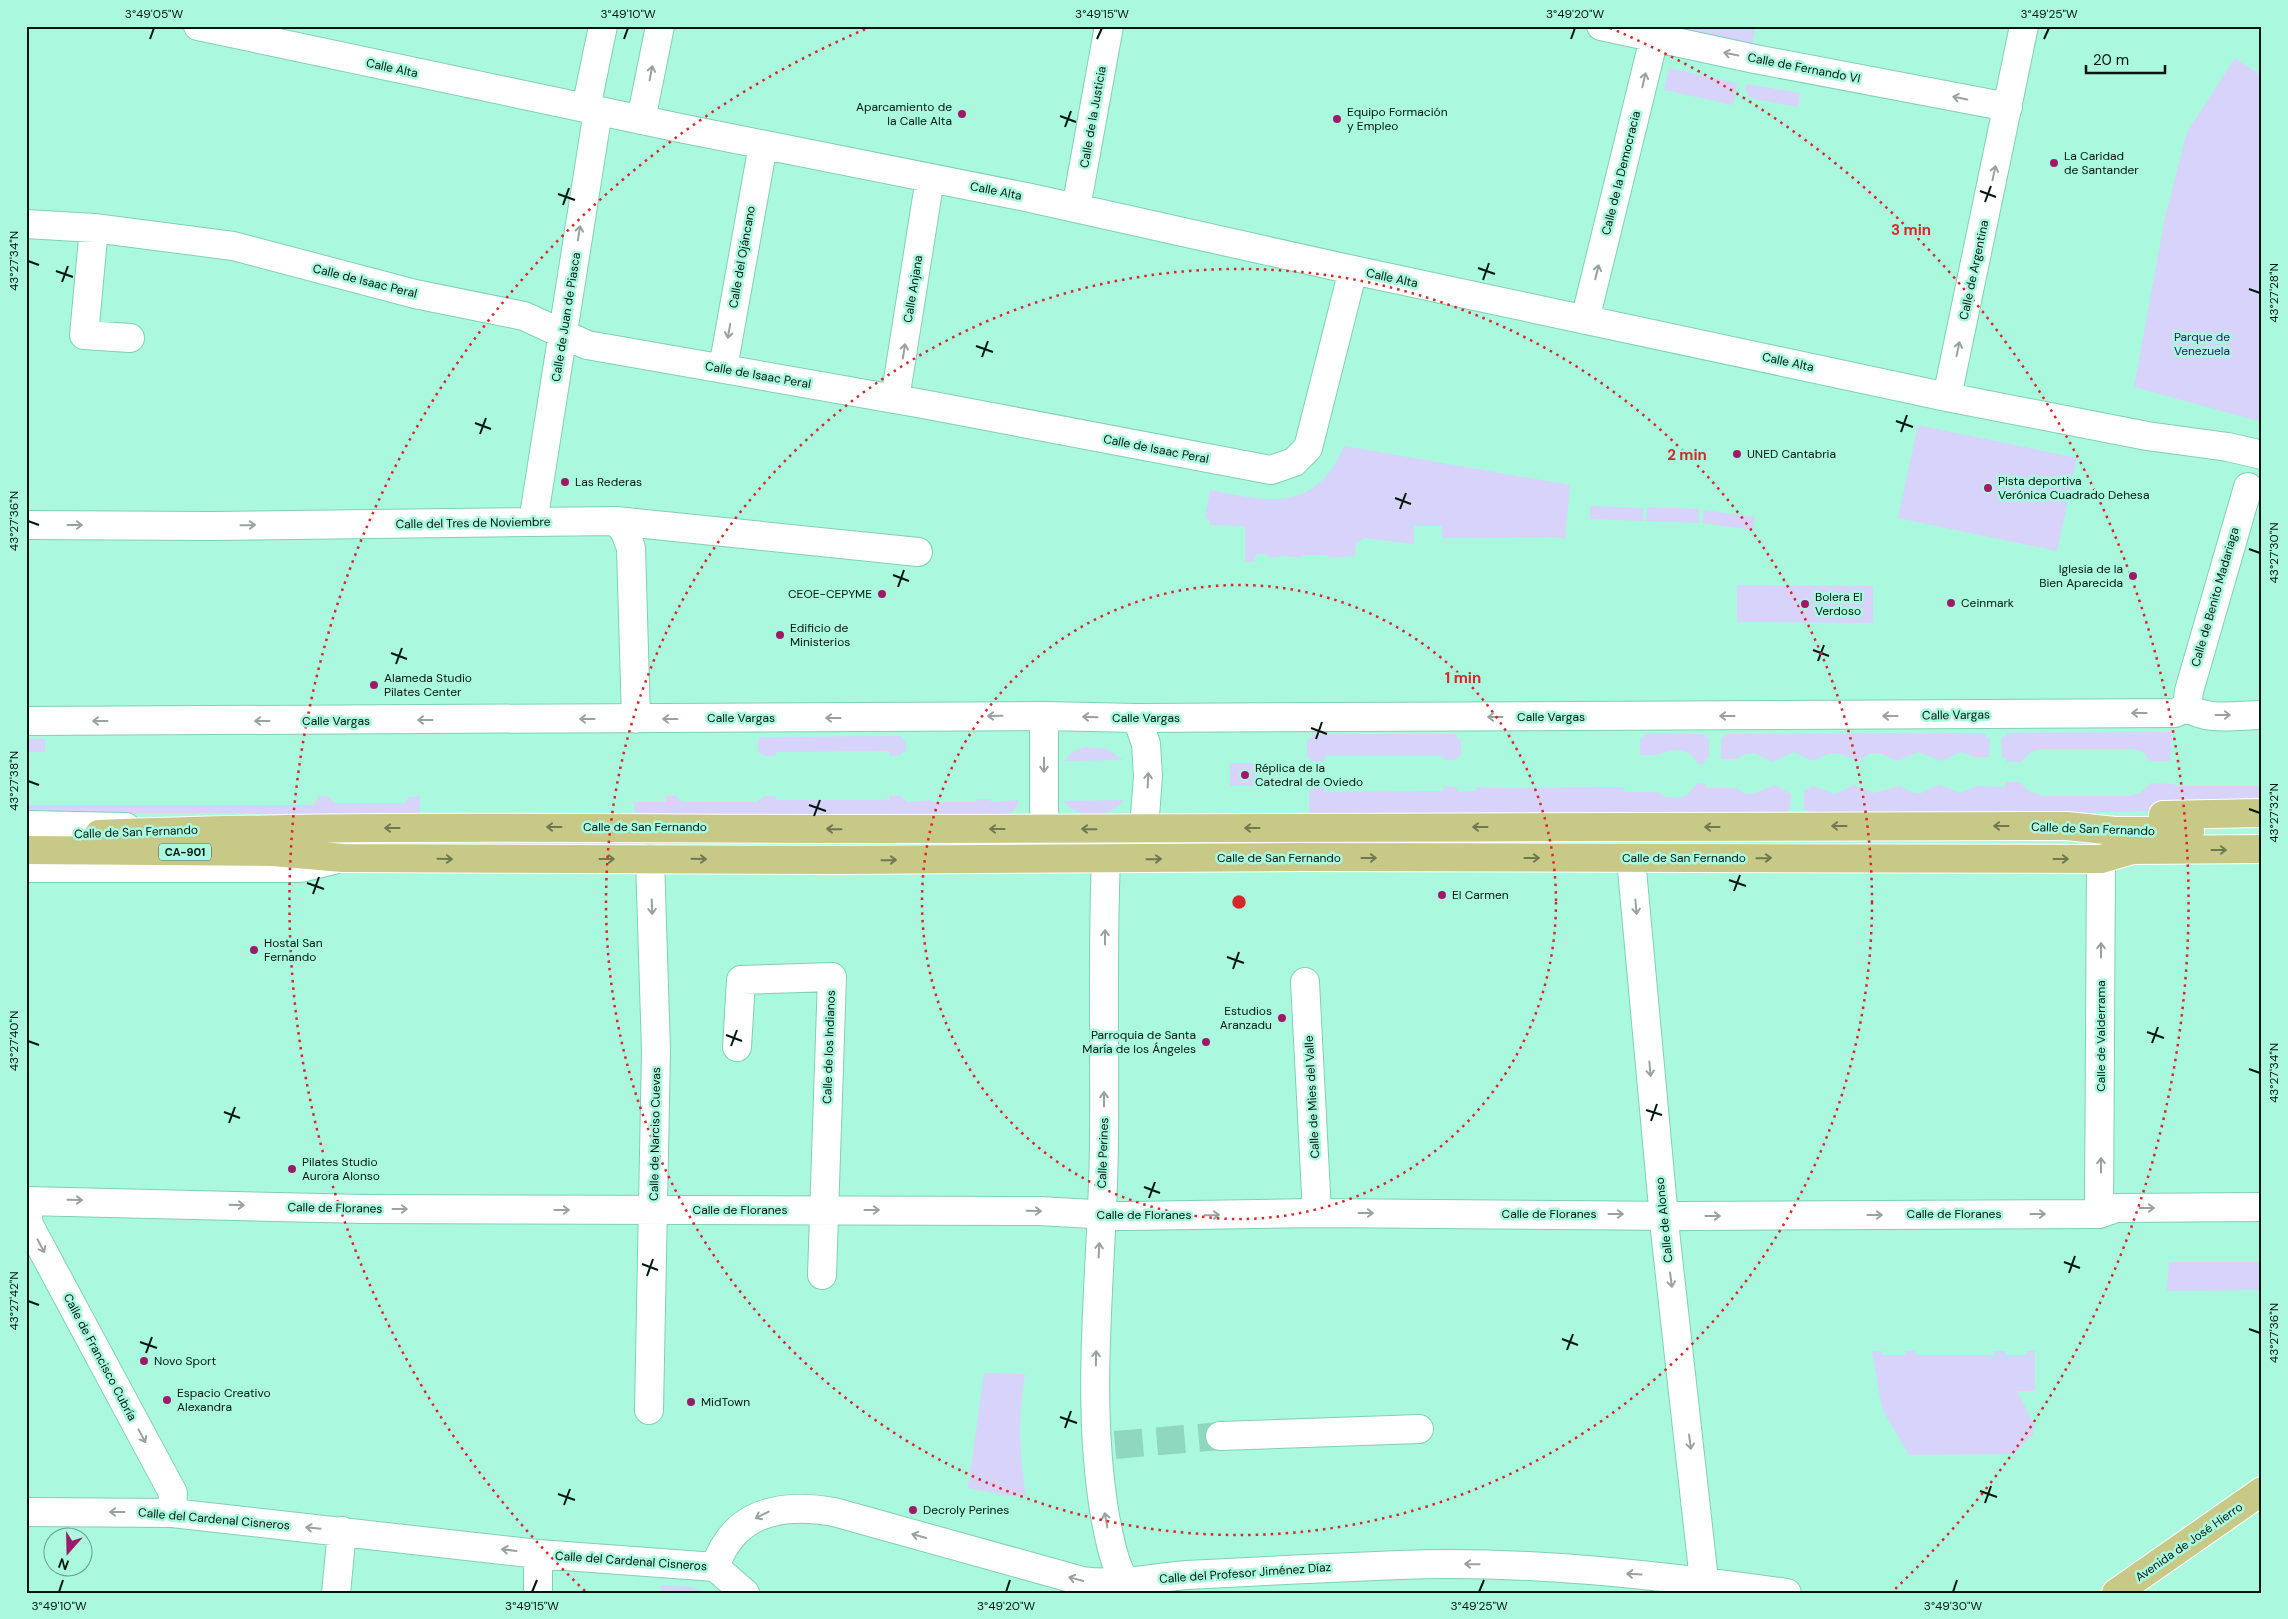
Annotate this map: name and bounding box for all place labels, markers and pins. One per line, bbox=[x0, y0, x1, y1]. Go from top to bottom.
place label: Aparcamiento de la Calle Alta bbox=[856, 99, 952, 129]
place label: Equipo Formación y Empleo bbox=[1347, 104, 1448, 134]
marker: Aparcamiento de la Calle Alta bbox=[956, 108, 968, 120]
marker: Equipo Formación y Empleo bbox=[1331, 113, 1343, 125]
place label: La Caridad de Santander bbox=[2064, 148, 2139, 178]
marker: La Caridad de Santander bbox=[2048, 157, 2060, 169]
place label: UNED Cantabria bbox=[1747, 446, 1836, 462]
marker: UNED Cantabria bbox=[1731, 448, 1743, 460]
place label: Pista deportiva Verónica Cuadrado Dehesa bbox=[1998, 473, 2149, 503]
place label: Las Rederas bbox=[575, 474, 642, 490]
marker: Las Rederas bbox=[559, 476, 571, 488]
marker: Pista deportiva Verónica Cuadrado Dehesa bbox=[1982, 482, 1994, 494]
place label: Iglesia de la Bien Aparecida bbox=[2039, 561, 2123, 591]
marker: Iglesia de la Bien Aparecida bbox=[2127, 570, 2139, 582]
place label: CEOE-CEPYME bbox=[788, 586, 872, 602]
marker: CEOE-CEPYME bbox=[876, 588, 888, 600]
place label: Bolera El Verdoso bbox=[1815, 589, 1862, 619]
place label: Ceinmark bbox=[1961, 595, 2014, 611]
marker: Ceinmark bbox=[1945, 597, 1957, 609]
marker: Bolera El Verdoso bbox=[1799, 598, 1811, 610]
place label: Edificio de Ministerios bbox=[790, 620, 850, 650]
marker: Edificio de Ministerios bbox=[774, 629, 786, 641]
place label: Alameda Studio Pilates Center bbox=[384, 670, 472, 700]
marker: Alameda Studio Pilates Center bbox=[368, 679, 380, 691]
place label: Réplica de la Catedral de Oviedo bbox=[1255, 760, 1363, 790]
marker: Réplica de la Catedral de Oviedo bbox=[1239, 769, 1251, 781]
place label: El Carmen bbox=[1452, 887, 1509, 903]
marker: El Carmen bbox=[1436, 889, 1448, 901]
centre of rings bbox=[1230, 893, 1248, 911]
place label: Hostal San Fernando bbox=[264, 935, 323, 965]
marker: Hostal San Fernando bbox=[248, 944, 260, 956]
place label: Estudios Aranzadu bbox=[1220, 1003, 1272, 1033]
marker: Estudios Aranzadu bbox=[1276, 1012, 1288, 1024]
place label: Parroquia de Santa María de los Ángeles bbox=[1082, 1027, 1196, 1057]
marker: Parroquia de Santa María de los Ángeles bbox=[1200, 1036, 1212, 1048]
place label: Pilates Studio Aurora Alonso bbox=[302, 1154, 380, 1184]
marker: Pilates Studio Aurora Alonso bbox=[286, 1163, 298, 1175]
place label: Novo Sport bbox=[154, 1353, 216, 1369]
marker: Novo Sport bbox=[138, 1355, 150, 1367]
place label: Espacio Creativo Alexandra bbox=[177, 1385, 271, 1415]
marker: Espacio Creativo Alexandra bbox=[161, 1394, 173, 1406]
place label: MidTown bbox=[701, 1394, 750, 1410]
marker: MidTown bbox=[685, 1396, 697, 1408]
place label: Decroly Perines bbox=[923, 1502, 1009, 1518]
marker: Decroly Perines bbox=[907, 1504, 919, 1516]

